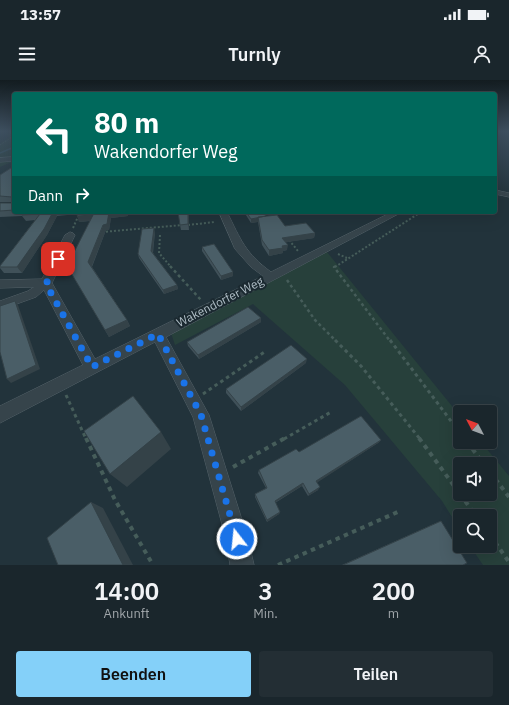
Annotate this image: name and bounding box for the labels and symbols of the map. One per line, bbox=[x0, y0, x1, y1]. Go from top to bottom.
pin bbox=[41, 242, 75, 276]
street label: Wakendorfer Weg bbox=[174, 273, 266, 330]
north arrow bbox=[453, 405, 497, 449]
position arrow bbox=[216, 518, 258, 560]

